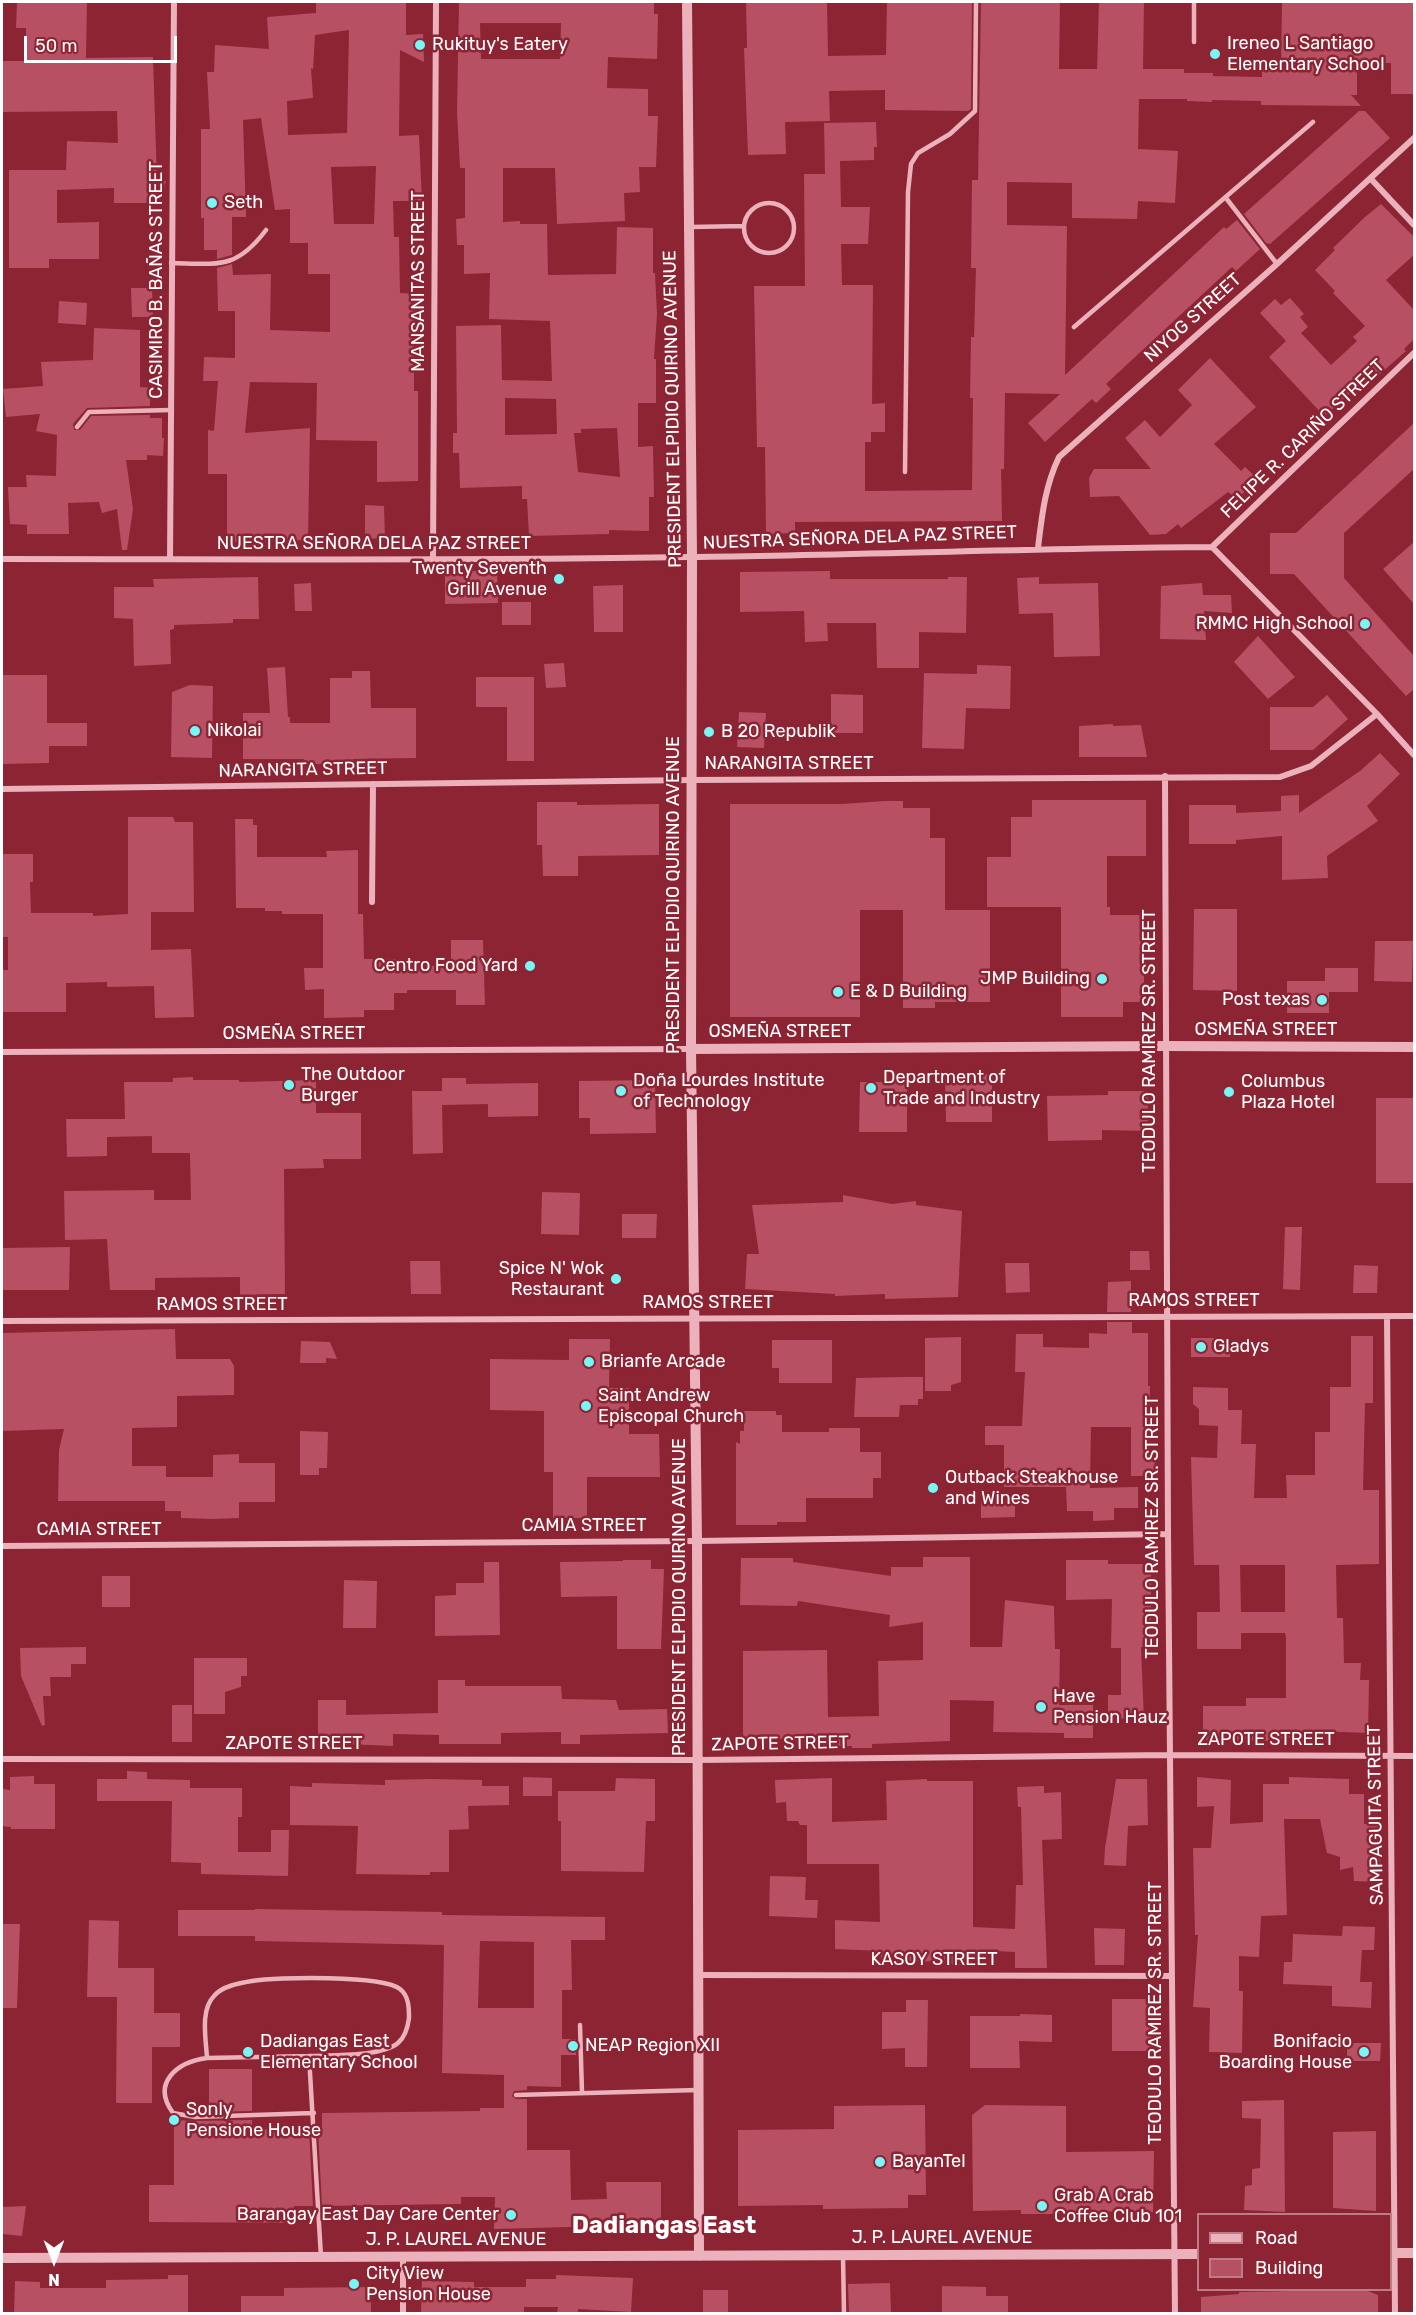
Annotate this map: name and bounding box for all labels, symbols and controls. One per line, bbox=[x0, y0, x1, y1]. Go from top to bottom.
scale bar bbox=[27, 24, 180, 62]
place label: Ireneo L Santiago Elementary School bbox=[1227, 33, 1385, 76]
place label: Rukituy's Eatery bbox=[432, 34, 568, 56]
text: 50 m bbox=[35, 35, 78, 57]
marker: Rukituy's Eatery bbox=[413, 38, 427, 52]
marker: Ireneo L Santiago Elementary School bbox=[1208, 47, 1222, 61]
street label: CASIMIRO B. BAÑAS STREET bbox=[146, 161, 168, 399]
street label: MANSANITAS STREET bbox=[408, 190, 430, 372]
place label: Seth bbox=[224, 192, 263, 214]
marker: Seth bbox=[205, 196, 219, 210]
street label: PRESIDENT ELPIDIO QUIRINO AVENUE bbox=[659, 250, 687, 568]
street label: NIYOG STREET bbox=[1140, 269, 1246, 367]
street label: FELIPE R. CARIÑO STREET bbox=[1217, 355, 1389, 523]
street label: NUESTRA SEÑORA DELA PAZ STREET bbox=[703, 522, 1017, 554]
street label: NUESTRA SEÑORA DELA PAZ STREET bbox=[217, 533, 531, 555]
place label: Twenty Seventh Grill Avenue bbox=[412, 558, 547, 600]
marker: Twenty Seventh Grill Avenue bbox=[552, 572, 566, 586]
place label: RMMC High School bbox=[1196, 613, 1353, 635]
marker: RMMC High School bbox=[1358, 617, 1372, 631]
place label: Nikolai bbox=[207, 720, 262, 742]
place label: B 20 Republik bbox=[721, 721, 836, 743]
marker: Nikolai bbox=[188, 724, 202, 738]
marker: B 20 Republik bbox=[702, 725, 716, 739]
street label: PRESIDENT ELPIDIO QUIRINO AVENUE bbox=[663, 736, 685, 1054]
street label: NARANGITA STREET bbox=[704, 753, 874, 775]
street label: NARANGITA STREET bbox=[218, 758, 388, 782]
street label: TEODULO RAMIREZ SR. STREET bbox=[1139, 909, 1161, 1173]
place label: Centro Food Yard bbox=[373, 955, 518, 977]
marker: Centro Food Yard bbox=[523, 959, 537, 973]
place label: JMP Building bbox=[980, 968, 1090, 990]
marker: JMP Building bbox=[1095, 972, 1109, 986]
place label: E & D Building bbox=[850, 981, 967, 1003]
marker: E & D Building bbox=[831, 985, 845, 999]
place label: Post texas bbox=[1222, 989, 1310, 1011]
marker: Post texas bbox=[1315, 993, 1329, 1007]
street label: OSMEÑA STREET bbox=[1194, 1019, 1338, 1041]
street label: OSMEÑA STREET bbox=[708, 1021, 852, 1043]
street label: OSMEÑA STREET bbox=[222, 1023, 366, 1045]
place label: The Outdoor Burger bbox=[301, 1064, 405, 1106]
place label: Department of Trade and Industry bbox=[883, 1067, 1040, 1110]
place label: Doña Lourdes Institute of Technology bbox=[633, 1070, 825, 1112]
place label: Columbus Plaza Hotel bbox=[1241, 1071, 1335, 1114]
marker: The Outdoor Burger bbox=[282, 1078, 296, 1092]
marker: Department of Trade and Industry bbox=[864, 1081, 878, 1095]
marker: Doña Lourdes Institute of Technology bbox=[614, 1084, 628, 1098]
marker: Columbus Plaza Hotel bbox=[1222, 1085, 1236, 1099]
place label: Spice N' Wok Restaurant bbox=[499, 1258, 604, 1300]
marker: Spice N' Wok Restaurant bbox=[609, 1272, 623, 1286]
street label: RAMOS STREET bbox=[1128, 1290, 1260, 1312]
street label: RAMOS STREET bbox=[642, 1292, 774, 1314]
street label: RAMOS STREET bbox=[156, 1294, 288, 1316]
place label: Gladys bbox=[1213, 1336, 1269, 1358]
marker: Gladys bbox=[1194, 1340, 1208, 1354]
place label: Brianfe Arcade bbox=[601, 1351, 726, 1373]
marker: Brianfe Arcade bbox=[582, 1355, 596, 1369]
place label: Saint Andrew Episcopal Church bbox=[598, 1385, 744, 1428]
street label: TEODULO RAMIREZ SR. STREET bbox=[1142, 1395, 1164, 1659]
marker: Saint Andrew Episcopal Church bbox=[579, 1399, 593, 1413]
street label: PRESIDENT ELPIDIO QUIRINO AVENUE bbox=[669, 1438, 691, 1756]
place label: Outback Steakhouse and Wines bbox=[945, 1467, 1118, 1510]
marker: Outback Steakhouse and Wines bbox=[926, 1481, 940, 1495]
street label: CAMIA STREET bbox=[521, 1515, 647, 1537]
street label: CAMIA STREET bbox=[36, 1519, 162, 1541]
place label: Have Pension Hauz bbox=[1053, 1686, 1167, 1728]
marker: Have Pension Hauz bbox=[1034, 1700, 1048, 1714]
street label: SAMPAGUITA STREET bbox=[1364, 1724, 1388, 1906]
street label: ZAPOTE STREET bbox=[1197, 1729, 1335, 1751]
street label: ZAPOTE STREET bbox=[711, 1732, 849, 1756]
street label: ZAPOTE STREET bbox=[225, 1733, 363, 1755]
street label: TEODULO RAMIREZ SR. STREET bbox=[1145, 1881, 1167, 2145]
street label: KASOY STREET bbox=[870, 1949, 998, 1971]
place label: Dadiangas East Elementary School bbox=[260, 2031, 418, 2074]
place label: Bonifacio Boarding House bbox=[1219, 2031, 1352, 2074]
place label: NEAP Region XII bbox=[585, 2035, 720, 2057]
marker: NEAP Region XII bbox=[566, 2039, 580, 2053]
marker: Dadiangas East Elementary School bbox=[241, 2045, 255, 2059]
marker: Bonifacio Boarding House bbox=[1357, 2045, 1371, 2059]
place label: Sonly Pensione House bbox=[186, 2099, 321, 2142]
marker: Sonly Pensione House bbox=[167, 2113, 181, 2127]
place label: BayanTel bbox=[892, 2151, 966, 2173]
marker: BayanTel bbox=[873, 2155, 887, 2169]
place label: Grab A Crab Coffee Club 101 bbox=[1054, 2185, 1182, 2228]
marker: Grab A Crab Coffee Club 101 bbox=[1035, 2199, 1049, 2213]
place label: Barangay East Day Care Center bbox=[237, 2204, 499, 2226]
marker: Barangay East Day Care Center bbox=[504, 2208, 518, 2222]
district label: Dadiangas East bbox=[572, 2212, 756, 2240]
legend bbox=[1197, 2213, 1392, 2291]
street label: J. P. LAUREL AVENUE bbox=[852, 2227, 1032, 2249]
text: Road bbox=[1255, 2227, 1298, 2249]
street label: J. P. LAUREL AVENUE bbox=[366, 2229, 546, 2251]
north arrow bbox=[24, 2231, 84, 2291]
text: Building bbox=[1255, 2257, 1323, 2279]
place label: City View Pension House bbox=[366, 2263, 491, 2306]
text: N bbox=[48, 2270, 60, 2289]
marker: City View Pension House bbox=[347, 2277, 361, 2291]

